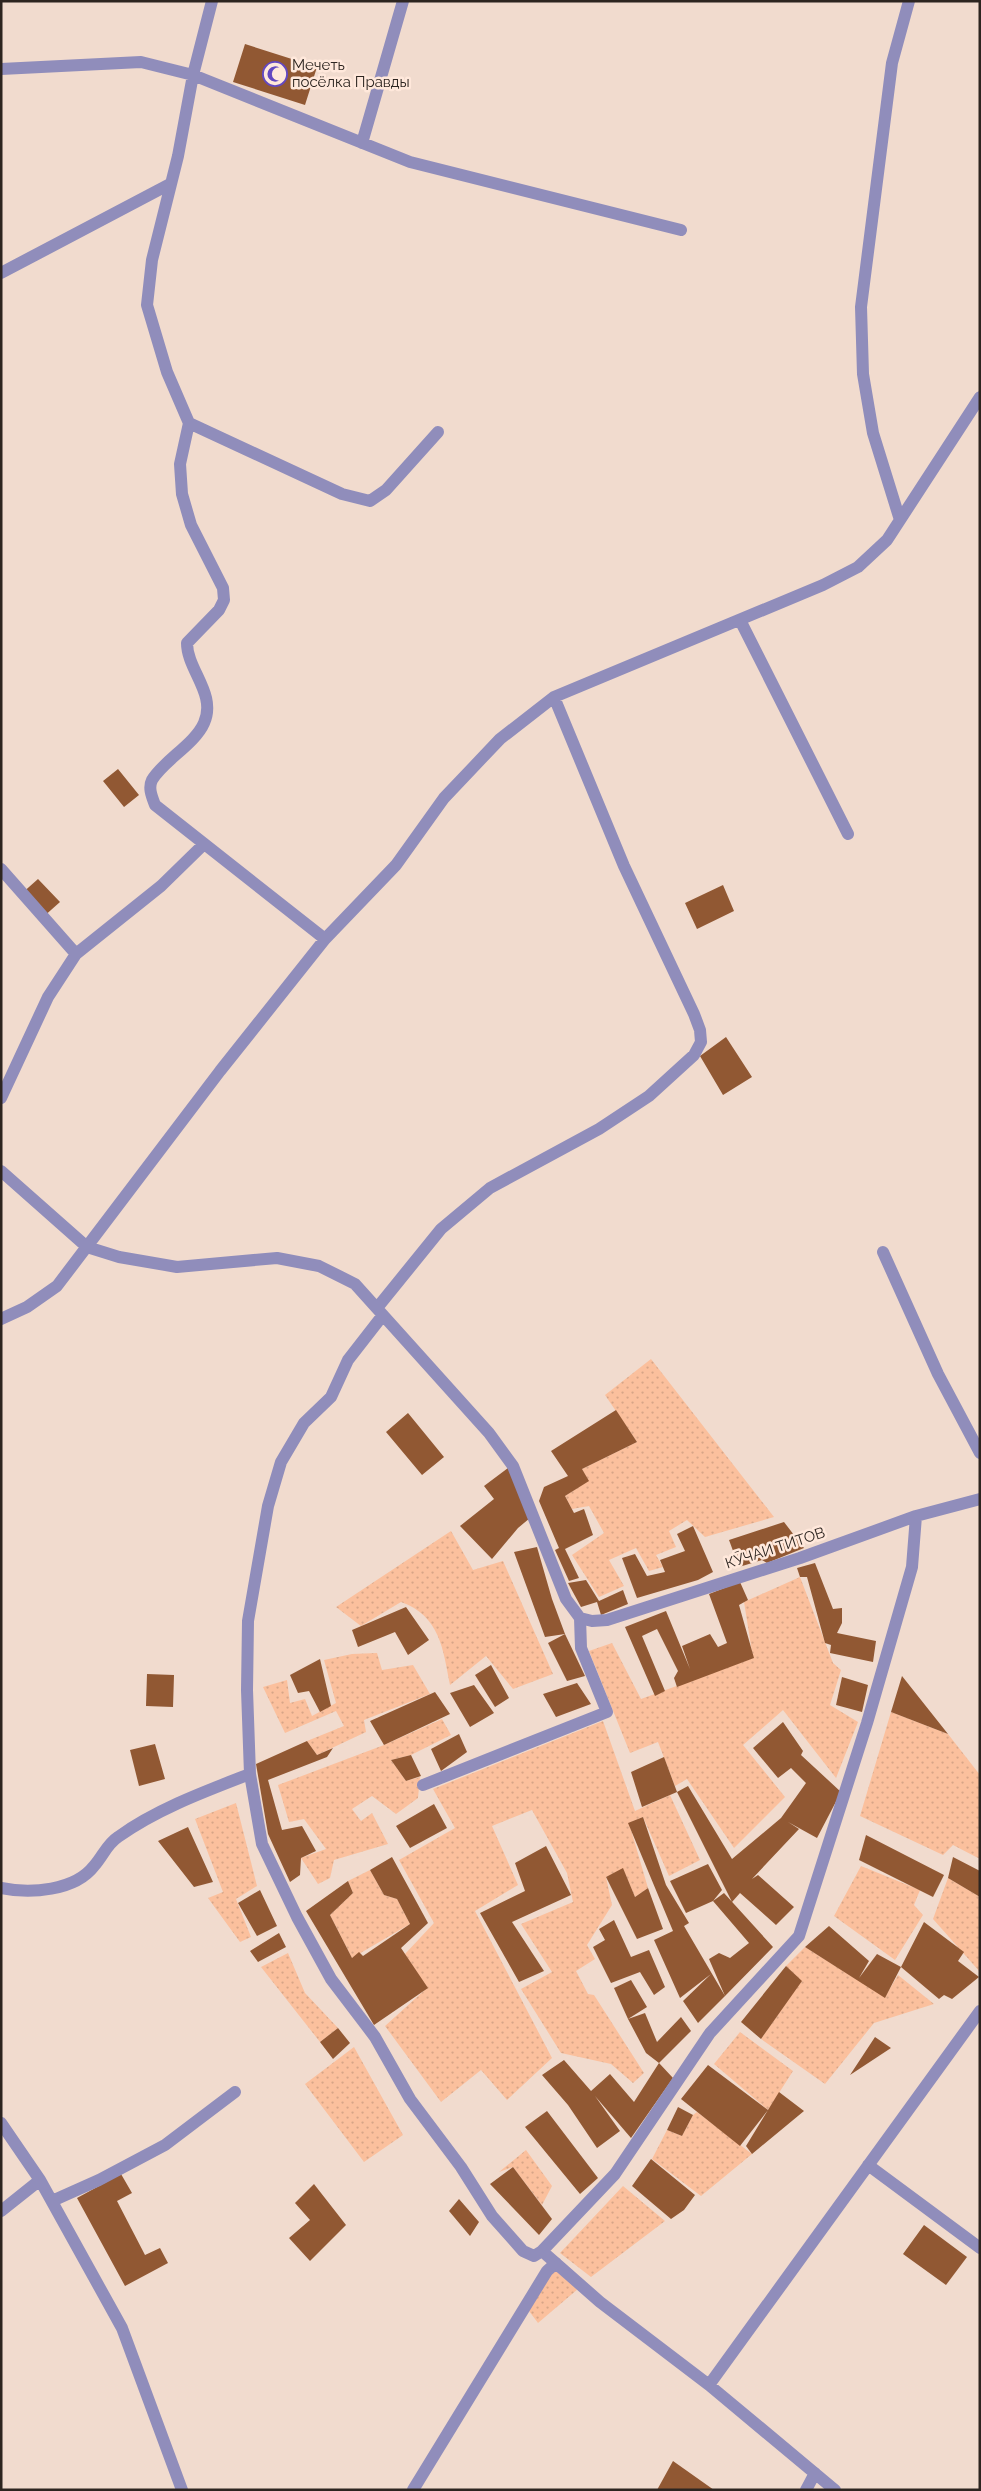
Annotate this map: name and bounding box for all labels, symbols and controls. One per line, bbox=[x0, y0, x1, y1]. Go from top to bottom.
place label: Мечеть посёлка Правды bbox=[292, 56, 410, 91]
mosque icon: Мечеть посёлка Правды bbox=[262, 61, 288, 87]
street label: КӮЧАИ ТИТОВ bbox=[723, 1523, 827, 1573]

